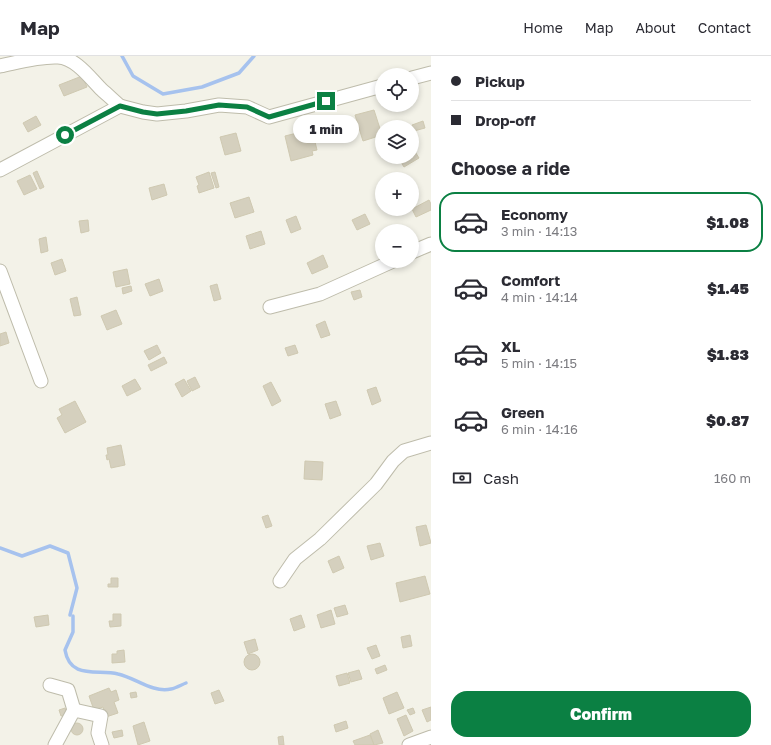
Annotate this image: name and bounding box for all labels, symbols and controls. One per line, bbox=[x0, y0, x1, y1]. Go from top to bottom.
text: Map bbox=[20, 16, 60, 39]
text: Home bbox=[523, 19, 563, 36]
text: Map bbox=[585, 19, 613, 36]
text: About bbox=[635, 19, 676, 36]
text: Contact bbox=[698, 19, 751, 36]
map controls bbox=[375, 68, 419, 268]
button: locate bbox=[375, 68, 419, 112]
text: Pickup bbox=[475, 72, 525, 90]
route end bbox=[317, 92, 335, 110]
text: Drop-off bbox=[475, 111, 535, 129]
callout: 1 min bbox=[293, 115, 359, 143]
button: layers bbox=[375, 120, 419, 164]
text: 1 min bbox=[309, 121, 343, 137]
route start bbox=[56, 126, 74, 144]
text: Choose a ride bbox=[451, 157, 570, 179]
button: + bbox=[375, 172, 419, 216]
icon: car bbox=[453, 204, 489, 240]
text: Economy bbox=[501, 205, 568, 223]
text: $1.08 bbox=[706, 213, 749, 231]
text: 3 min · 14:13 bbox=[501, 223, 577, 239]
button: − bbox=[375, 224, 419, 268]
icon: car bbox=[453, 270, 489, 306]
text: Comfort bbox=[501, 271, 560, 289]
text: $1.45 bbox=[707, 279, 749, 297]
text: 4 min · 14:14 bbox=[501, 289, 578, 305]
icon: car bbox=[453, 336, 489, 372]
text: XL bbox=[501, 337, 520, 355]
text: $1.83 bbox=[707, 345, 749, 363]
text: 5 min · 14:15 bbox=[501, 355, 577, 371]
icon: car bbox=[453, 402, 489, 438]
text: Green bbox=[501, 403, 544, 421]
text: $0.87 bbox=[706, 411, 749, 429]
text: 6 min · 14:16 bbox=[501, 421, 578, 437]
icon: cash bbox=[451, 467, 473, 489]
text: Cash bbox=[483, 469, 519, 487]
text: 160 m bbox=[714, 470, 751, 486]
button: Confirm bbox=[451, 691, 751, 737]

